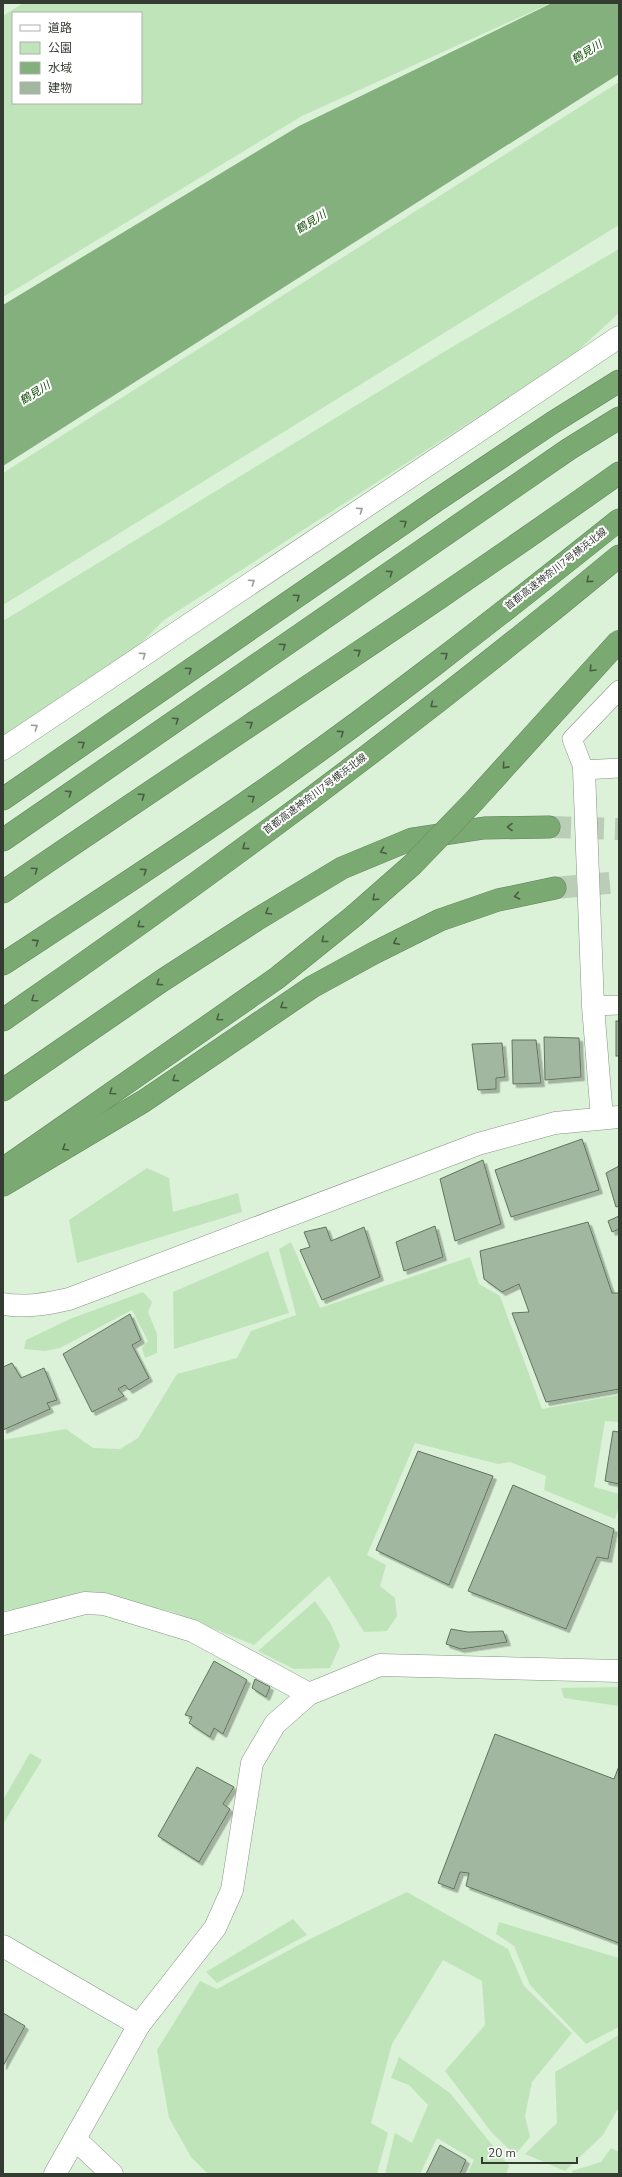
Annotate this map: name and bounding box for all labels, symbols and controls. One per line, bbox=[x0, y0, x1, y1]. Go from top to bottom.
legend bbox=[12, 12, 142, 104]
text: 道路 bbox=[48, 20, 72, 36]
water label: 鶴見川 bbox=[569, 36, 606, 67]
text: 公園 bbox=[48, 40, 72, 56]
text: 水域 bbox=[48, 60, 72, 76]
text: 建物 bbox=[48, 80, 72, 96]
water label: 鶴見川 bbox=[293, 206, 330, 237]
water label: 鶴見川 bbox=[17, 377, 54, 408]
one-way arrow bbox=[355, 508, 362, 515]
one-way arrow bbox=[399, 521, 406, 528]
street label: 首都高速神奈川7号横浜北線 bbox=[502, 525, 610, 613]
one-way arrow bbox=[386, 570, 393, 578]
one-way arrow bbox=[586, 576, 594, 583]
one-way arrow bbox=[247, 580, 254, 587]
one-way arrow bbox=[292, 595, 299, 602]
one-way arrow bbox=[279, 643, 286, 651]
one-way arrow bbox=[354, 650, 361, 657]
one-way arrow bbox=[139, 653, 146, 660]
one-way arrow bbox=[441, 653, 448, 660]
one-way arrow bbox=[590, 664, 597, 672]
one-way arrow bbox=[185, 668, 192, 675]
one-way arrow bbox=[430, 700, 437, 707]
one-way arrow bbox=[172, 717, 179, 725]
one-way arrow bbox=[246, 721, 253, 729]
one-way arrow bbox=[31, 725, 38, 732]
one-way arrow bbox=[337, 731, 344, 738]
one-way arrow bbox=[78, 742, 85, 749]
street label: 首都高速神奈川7号横浜北線 bbox=[260, 750, 370, 838]
one-way arrow bbox=[503, 761, 510, 768]
one-way arrow bbox=[64, 791, 71, 798]
one-way arrow bbox=[138, 793, 145, 801]
one-way arrow bbox=[248, 795, 255, 803]
one-way arrow bbox=[507, 823, 513, 831]
one-way arrow bbox=[242, 842, 249, 849]
one-way arrow bbox=[380, 847, 387, 855]
one-way arrow bbox=[31, 867, 38, 875]
one-way arrow bbox=[140, 868, 147, 876]
one-way arrow bbox=[514, 891, 520, 899]
one-way arrow bbox=[372, 893, 379, 900]
one-way arrow bbox=[265, 907, 272, 915]
one-way arrow bbox=[138, 920, 145, 927]
one-way arrow bbox=[321, 936, 328, 943]
one-way arrow bbox=[393, 937, 400, 945]
one-way arrow bbox=[32, 940, 39, 947]
one-way arrow bbox=[156, 978, 163, 986]
one-way arrow bbox=[31, 994, 38, 1002]
one-way arrow bbox=[280, 1001, 287, 1009]
one-way arrow bbox=[217, 1013, 224, 1020]
one-way arrow bbox=[173, 1074, 180, 1081]
one-way arrow bbox=[110, 1087, 117, 1094]
one-way arrow bbox=[62, 1143, 69, 1151]
scale bar bbox=[482, 2139, 577, 2165]
text: 20 m bbox=[488, 2145, 516, 2161]

